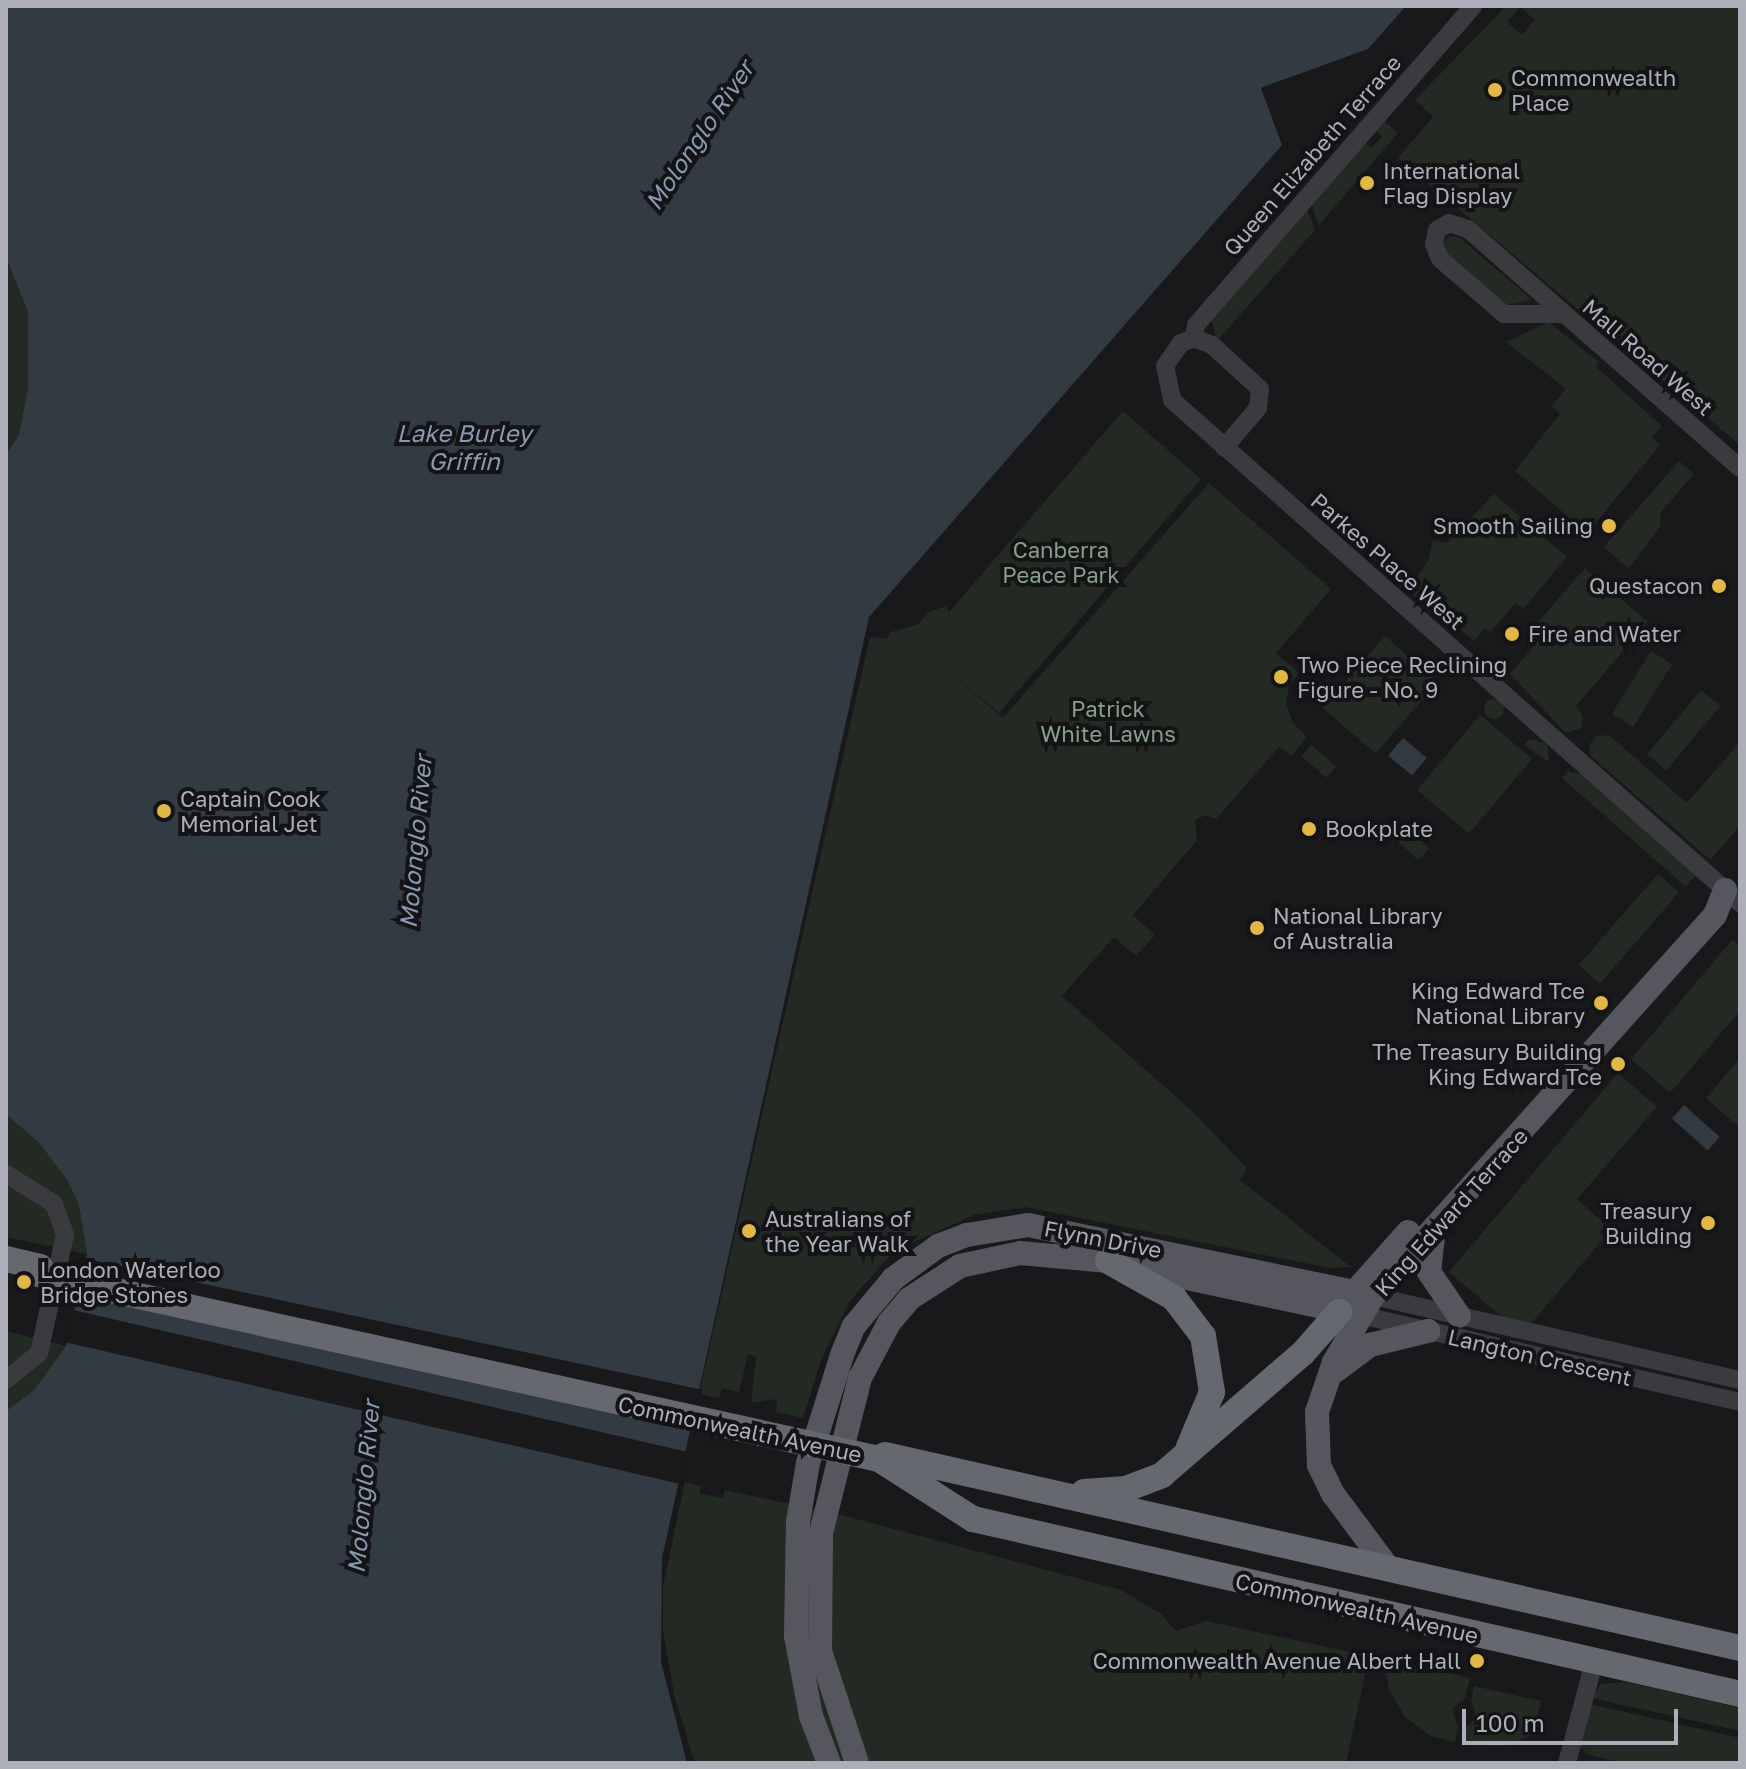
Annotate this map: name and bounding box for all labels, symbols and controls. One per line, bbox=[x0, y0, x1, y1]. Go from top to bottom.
street label: Queen Elizabeth Terrace bbox=[1218, 49, 1406, 261]
water label: Molonglo River bbox=[639, 55, 759, 215]
place label: Commonwealth Place bbox=[1511, 64, 1676, 116]
marker: Commonwealth Place bbox=[1486, 81, 1504, 99]
place label: International Flag Display bbox=[1383, 157, 1520, 208]
marker: International Flag Display bbox=[1358, 174, 1376, 192]
street label: Mall Road West bbox=[1578, 293, 1718, 421]
water label: Lake Burley Griffin bbox=[397, 419, 531, 475]
street label: Parkes Place West bbox=[1306, 487, 1470, 635]
place label: Smooth Sailing bbox=[1433, 513, 1593, 539]
marker: Smooth Sailing bbox=[1600, 517, 1618, 535]
park label: Canberra Peace Park bbox=[1002, 536, 1120, 588]
place label: Questacon bbox=[1589, 573, 1703, 599]
marker: Questacon bbox=[1710, 577, 1728, 595]
place label: Fire and Water bbox=[1528, 621, 1681, 647]
marker: Fire and Water bbox=[1503, 625, 1521, 643]
place label: Two Piece Reclining Figure - No. 9 bbox=[1297, 651, 1507, 702]
marker: Two Piece Reclining Figure - No. 9 bbox=[1272, 668, 1290, 686]
park label: Patrick White Lawns bbox=[1040, 695, 1176, 746]
water label: Molonglo River bbox=[393, 754, 437, 930]
place label: Captain Cook Memorial Jet bbox=[180, 785, 321, 836]
marker: Captain Cook Memorial Jet bbox=[155, 802, 173, 820]
place label: Bookplate bbox=[1325, 816, 1433, 842]
marker: Bookplate bbox=[1300, 820, 1318, 838]
place label: National Library of Australia bbox=[1273, 902, 1443, 954]
marker: National Library of Australia bbox=[1248, 919, 1266, 937]
place label: King Edward Tce National Library bbox=[1411, 977, 1585, 1028]
marker: King Edward Tce National Library bbox=[1592, 994, 1610, 1012]
place label: The Treasury Building King Edward Tce bbox=[1372, 1038, 1602, 1090]
marker: The Treasury Building King Edward Tce bbox=[1609, 1055, 1627, 1073]
street label: King Edward Terrace bbox=[1369, 1123, 1533, 1301]
place label: Treasury Building bbox=[1600, 1197, 1692, 1248]
place label: Australians of the Year Walk bbox=[765, 1205, 911, 1256]
marker: Treasury Building bbox=[1699, 1214, 1717, 1232]
street label: Flynn Drive bbox=[1042, 1215, 1164, 1263]
marker: Australians of the Year Walk bbox=[740, 1222, 758, 1240]
place label: London Waterloo Bridge Stones bbox=[40, 1256, 221, 1308]
marker: London Waterloo Bridge Stones bbox=[15, 1273, 33, 1291]
street label: Langton Crescent bbox=[1445, 1323, 1635, 1391]
street label: Commonwealth Avenue bbox=[616, 1390, 864, 1468]
water label: Molonglo River bbox=[341, 1399, 385, 1575]
street label: Commonwealth Avenue bbox=[1233, 1567, 1481, 1649]
place label: Commonwealth Avenue Albert Hall bbox=[1093, 1648, 1461, 1674]
marker: Commonwealth Avenue Albert Hall bbox=[1468, 1652, 1486, 1670]
scale bar bbox=[1466, 1693, 1682, 1743]
text: 100 m bbox=[1476, 1708, 1545, 1737]

